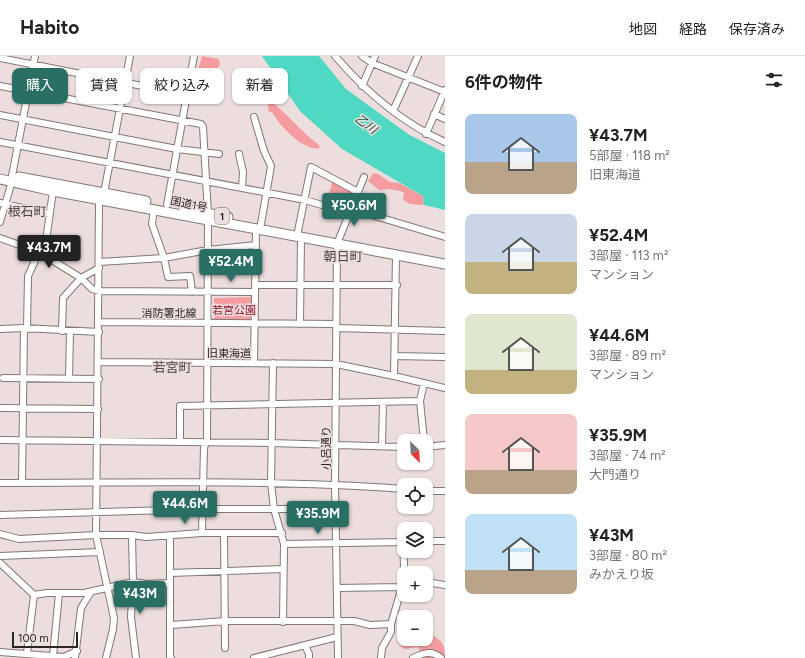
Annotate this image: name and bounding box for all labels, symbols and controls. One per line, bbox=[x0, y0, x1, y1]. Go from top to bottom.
text: Habito bbox=[20, 16, 79, 39]
text: 地図 bbox=[629, 21, 657, 38]
text: 経路 bbox=[679, 21, 707, 38]
text: 保存済み bbox=[729, 21, 785, 38]
chip: 購入 bbox=[12, 68, 68, 104]
chip: 賃貸 bbox=[76, 68, 132, 104]
chip: 絞り込み bbox=[140, 68, 224, 104]
chip: 新着 bbox=[232, 68, 288, 104]
icon: filters bbox=[763, 69, 785, 91]
text: 6件の物件 bbox=[465, 72, 543, 92]
water label: 乙川 bbox=[352, 111, 381, 138]
text: ¥43.7M bbox=[589, 125, 648, 145]
icon: home bbox=[497, 130, 545, 178]
text: 5部屋 · 118 m² bbox=[589, 148, 670, 163]
text: 旧東海道 bbox=[589, 167, 641, 182]
pin: ¥50.6M bbox=[321, 193, 387, 227]
street label: 国道1号 bbox=[169, 194, 209, 215]
text: ¥50.6M bbox=[331, 198, 377, 213]
district label: 根石町 bbox=[7, 204, 47, 219]
road number: 1 bbox=[215, 208, 229, 224]
text: ¥52.4M bbox=[589, 225, 648, 245]
icon: home bbox=[497, 230, 545, 278]
pin: ¥43.7M bbox=[16, 235, 82, 269]
text: ¥43.7M bbox=[27, 240, 71, 255]
text: 3部屋 · 113 m² bbox=[589, 248, 669, 263]
pin: ¥52.4M bbox=[198, 249, 264, 283]
district label: 朝日町 bbox=[323, 249, 363, 264]
text: ¥52.4M bbox=[208, 254, 254, 269]
text: マンション bbox=[589, 267, 654, 282]
park label: 若宮公園 bbox=[212, 304, 256, 317]
street label: 消防署北線 bbox=[142, 307, 197, 320]
text: ¥44.6M bbox=[589, 325, 649, 345]
icon: home bbox=[497, 330, 545, 378]
street label: 旧東海道 bbox=[207, 347, 251, 360]
text: 3部屋 · 89 m² bbox=[589, 348, 666, 363]
district label: 若宮町 bbox=[152, 360, 192, 375]
text: マンション bbox=[589, 367, 654, 382]
text: ¥35.9M bbox=[589, 425, 647, 445]
street label: 小呂通り bbox=[320, 426, 333, 470]
icon: home bbox=[497, 430, 545, 478]
north arrow bbox=[397, 434, 433, 470]
map controls bbox=[397, 434, 433, 646]
text: 3部屋 · 74 m² bbox=[589, 448, 666, 463]
text: 大門通り bbox=[589, 467, 641, 482]
button: locate bbox=[397, 478, 433, 514]
pin: ¥44.6M bbox=[152, 491, 218, 525]
text: ¥44.6M bbox=[162, 496, 208, 511]
pin: ¥35.9M bbox=[285, 501, 351, 535]
text: ¥35.9M bbox=[296, 506, 340, 521]
button: layers bbox=[397, 522, 433, 558]
text: ¥43M bbox=[589, 525, 634, 545]
icon: home bbox=[497, 530, 545, 578]
text: 3部屋 · 80 m² bbox=[589, 548, 667, 563]
button: + bbox=[397, 566, 433, 602]
text: みかえり坂 bbox=[589, 567, 654, 582]
pin: ¥43M bbox=[116, 581, 164, 615]
text: ¥43M bbox=[123, 586, 157, 601]
button: − bbox=[397, 610, 433, 646]
scale bar bbox=[12, 630, 78, 649]
text: 100 m bbox=[18, 632, 49, 645]

